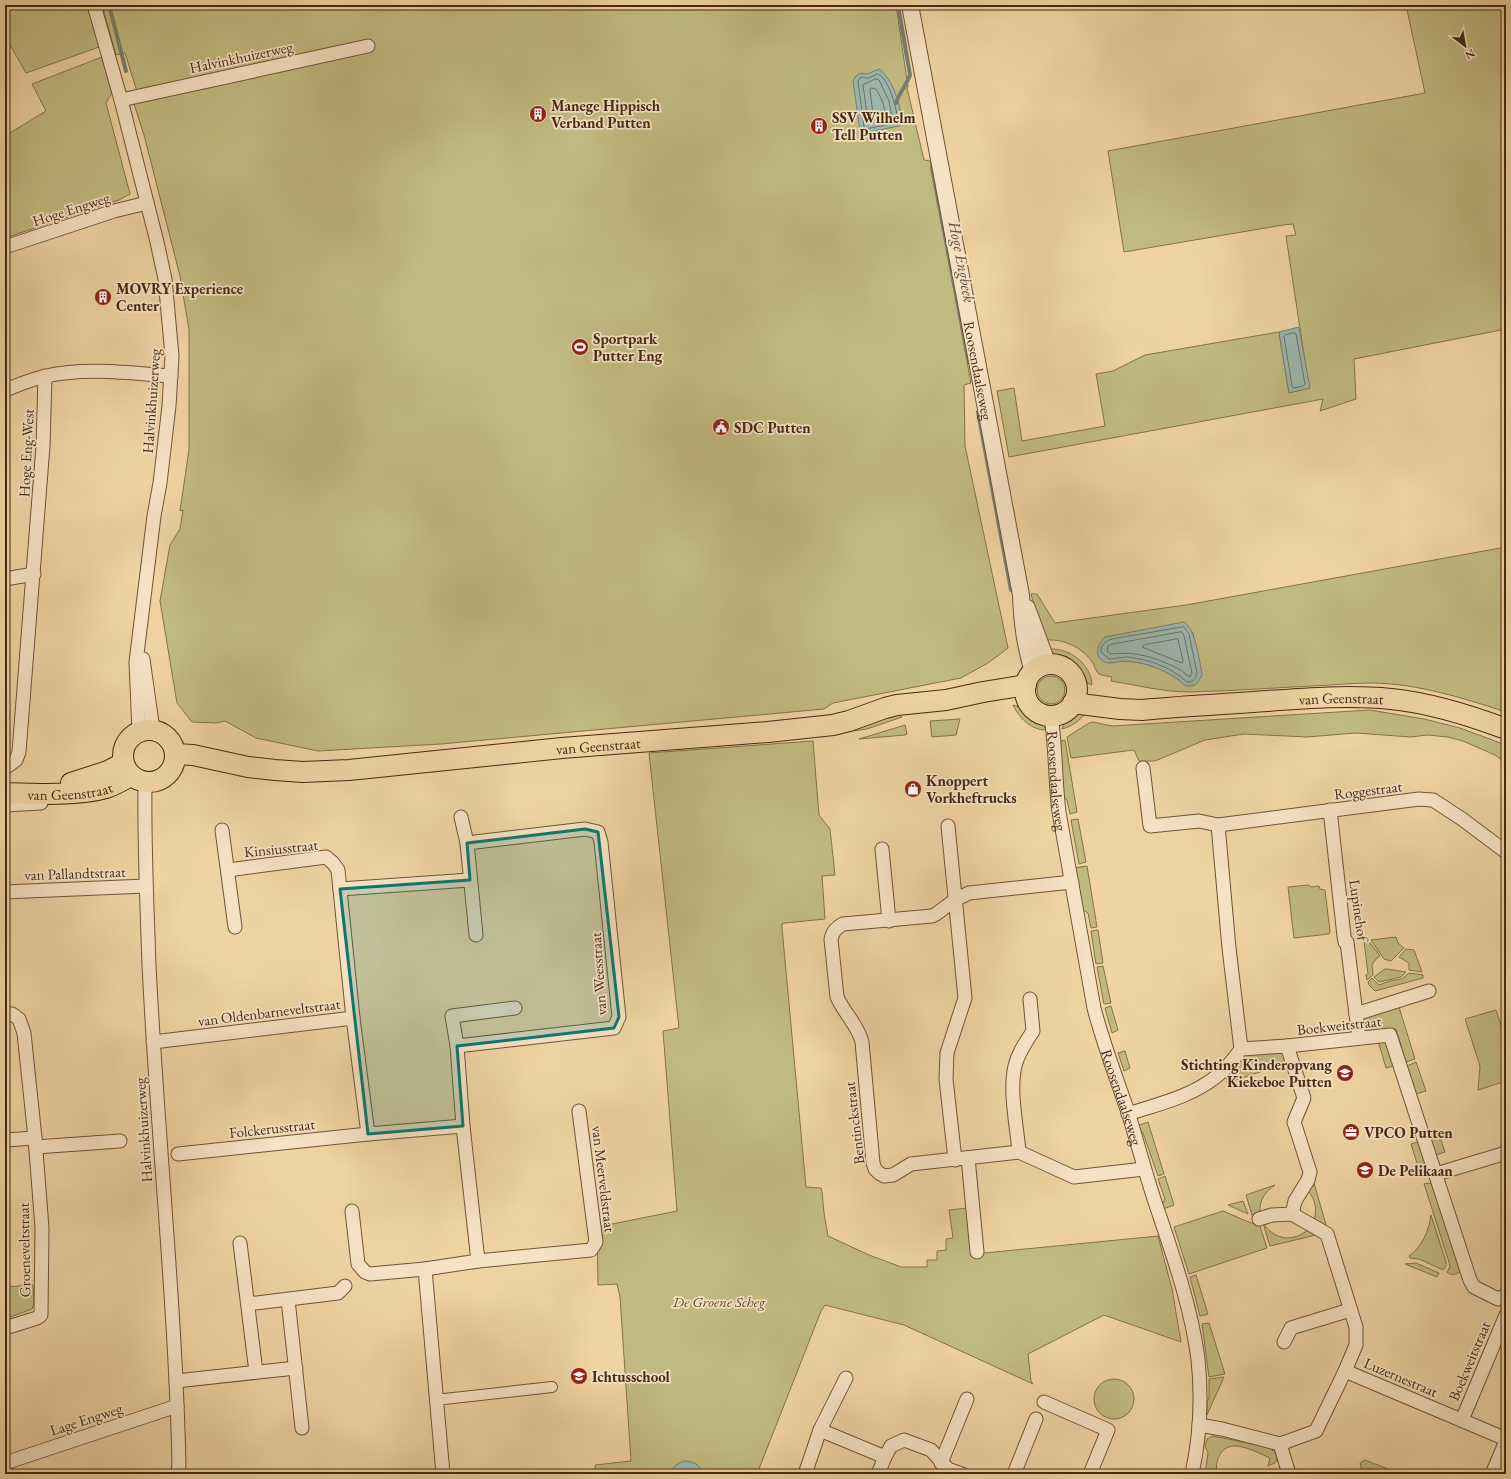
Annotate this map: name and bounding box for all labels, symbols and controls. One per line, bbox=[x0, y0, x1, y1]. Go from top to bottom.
north arrow bbox=[1445, 26, 1485, 66]
street label: Halvinkhuizerweg bbox=[188, 37, 295, 77]
text: N bbox=[1463, 46, 1478, 63]
place label: Manege Hippisch Verband Putten bbox=[551, 96, 661, 132]
building icon: Manege Hippisch Verband Putten bbox=[528, 104, 548, 124]
place label: SSV Wilhelm Tell Putten bbox=[832, 108, 916, 144]
building icon: SSV Wilhelm Tell Putten bbox=[809, 116, 829, 136]
street label: Hoge Engweg bbox=[30, 187, 112, 230]
water label: Hoge Engbeek bbox=[944, 219, 980, 305]
place label: MOVRY Experience Center bbox=[116, 279, 243, 315]
building icon: MOVRY Experience Center bbox=[93, 287, 113, 307]
street label: Roosendaalseweg bbox=[960, 319, 997, 422]
place label: Sportpark Putter Eng bbox=[593, 329, 663, 365]
sports icon: Sportpark Putter Eng bbox=[570, 337, 590, 357]
street label: Halvinkhuizerweg bbox=[138, 347, 164, 454]
street label: Hoge Eng-West bbox=[14, 408, 38, 498]
public building icon: SDC Putten bbox=[711, 417, 731, 437]
place label: SDC Putten bbox=[734, 418, 811, 437]
street label: van Geenstraat bbox=[1298, 688, 1385, 708]
street label: Roosendaalseweg bbox=[1043, 730, 1072, 833]
street label: van Geenstraat bbox=[555, 732, 642, 758]
place label: Knoppert Vorkheftrucks bbox=[926, 771, 1017, 807]
street label: Roggestraat bbox=[1333, 776, 1403, 804]
street label: van Geenstraat bbox=[27, 777, 115, 803]
shop icon: Knoppert Vorkheftrucks bbox=[903, 779, 923, 799]
street label: Kinsiusstraat bbox=[243, 835, 319, 861]
street label: van Pallandtstraat bbox=[24, 862, 126, 884]
street label: Lupinehof bbox=[1345, 878, 1373, 944]
street label: van Weesstraat bbox=[586, 932, 610, 1016]
street label: van Oldenbarneveltstraat bbox=[197, 994, 342, 1030]
street label: Boekweitstraat bbox=[1296, 1011, 1382, 1039]
street label: Roosendaalseweg bbox=[1097, 1046, 1147, 1148]
place label: Stichting Kinderopvang Kiekeboe Putten bbox=[1181, 1055, 1333, 1091]
school or university icon: Stichting Kinderopvang Kiekeboe Putten bbox=[1335, 1063, 1355, 1083]
street label: Halvinkhuizerweg bbox=[130, 1076, 156, 1183]
street label: Bentinckstraat bbox=[839, 1080, 869, 1165]
street label: Folckerusstraat bbox=[228, 1114, 316, 1142]
office icon: VPCO Putten bbox=[1341, 1122, 1361, 1142]
place label: VPCO Putten bbox=[1364, 1123, 1453, 1142]
street label: van Meerveldstraat bbox=[588, 1124, 620, 1234]
school or university icon: De Pelikaan bbox=[1355, 1160, 1375, 1180]
place label: De Pelikaan bbox=[1378, 1161, 1453, 1180]
street label: Groeneveltstraat bbox=[14, 1202, 34, 1297]
park label: De Groene Scheg bbox=[672, 1292, 766, 1311]
street label: Boekweitstraat bbox=[1444, 1318, 1494, 1404]
street label: Luzernestraat bbox=[1361, 1353, 1441, 1401]
school or university icon: Ichtusschool bbox=[569, 1366, 589, 1386]
place label: Ichtusschool bbox=[592, 1367, 671, 1386]
street label: Lage Engweg bbox=[47, 1398, 125, 1440]

